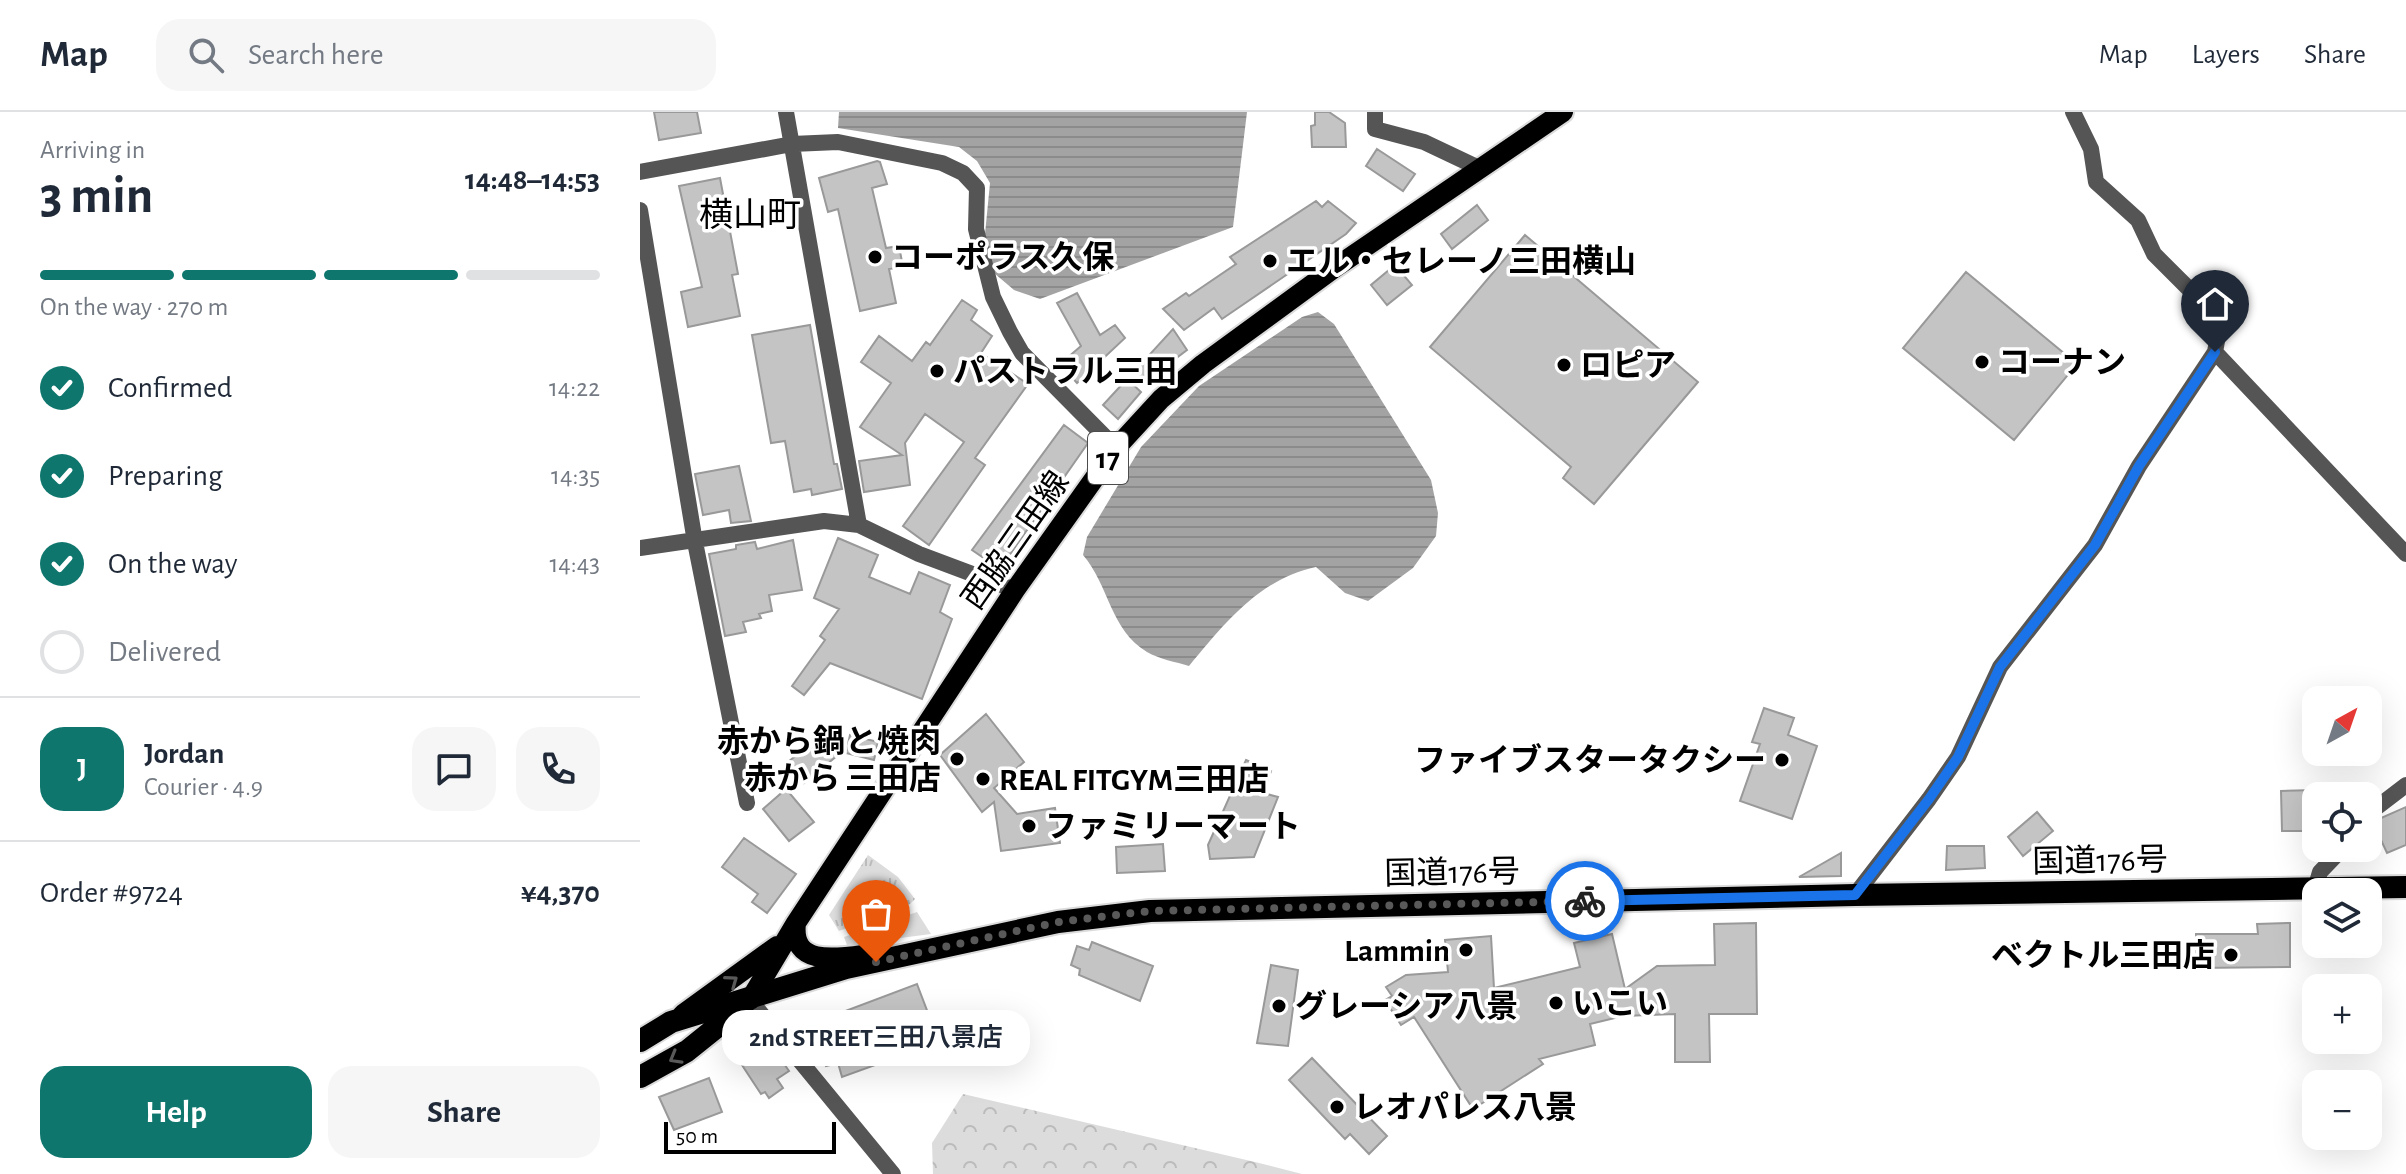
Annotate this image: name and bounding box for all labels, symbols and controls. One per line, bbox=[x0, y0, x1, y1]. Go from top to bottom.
search box bbox=[156, 19, 716, 91]
icon: search bbox=[184, 33, 228, 77]
text: Map bbox=[40, 36, 108, 74]
text: Search here bbox=[248, 40, 384, 70]
text: Map bbox=[2099, 41, 2148, 69]
text: Layers bbox=[2192, 41, 2260, 69]
text: Share bbox=[2304, 41, 2366, 69]
text: Arriving in bbox=[40, 137, 145, 163]
text: 14:48–14:53 bbox=[465, 165, 600, 195]
text: 3 min bbox=[40, 170, 153, 222]
district label: 横山町 bbox=[699, 197, 801, 233]
place label: コーポラス久保 bbox=[891, 240, 1114, 274]
place label: エル・セレーノ三田横山 bbox=[1286, 244, 1636, 278]
marker: コーポラス久保 bbox=[866, 248, 884, 266]
marker: エル・セレーノ三田横山 bbox=[1261, 252, 1279, 270]
pin bbox=[2181, 270, 2249, 352]
icon: home bbox=[2193, 282, 2237, 326]
text: On the way · 270 m bbox=[40, 294, 228, 320]
place label: コーナン bbox=[1998, 347, 2126, 379]
place label: ロピア bbox=[1580, 349, 1676, 382]
marker: コーナン bbox=[1973, 353, 1991, 371]
place label: パストラル三田 bbox=[953, 355, 1177, 388]
marker: ロピア bbox=[1555, 356, 1573, 374]
marker: パストラル三田 bbox=[928, 362, 946, 380]
icon: check bbox=[40, 366, 84, 410]
text: Confirmed bbox=[108, 373, 232, 403]
text: 14:22 bbox=[549, 375, 600, 401]
road number: 17 bbox=[1088, 432, 1128, 484]
icon: check bbox=[40, 454, 84, 498]
text: Preparing bbox=[108, 461, 223, 491]
text: 14:35 bbox=[551, 463, 600, 489]
street label: 西脇三田線 bbox=[955, 465, 1075, 615]
icon: check bbox=[40, 542, 84, 586]
text: On the way bbox=[108, 549, 237, 579]
text: 14:43 bbox=[549, 551, 600, 577]
text: Delivered bbox=[108, 637, 221, 667]
north arrow bbox=[2302, 686, 2382, 766]
map controls bbox=[2302, 686, 2382, 1150]
place label: 赤から鍋と焼肉 赤から 三田店 bbox=[717, 724, 941, 795]
button: chat bbox=[412, 727, 496, 811]
button: phone bbox=[516, 727, 600, 811]
text: Jordan bbox=[144, 739, 224, 769]
place label: ファイブスタータクシー bbox=[1414, 743, 1766, 777]
marker: 赤から鍋と焼肉 赤から 三田店 bbox=[948, 750, 966, 768]
marker: ファイブスタータクシー bbox=[1773, 751, 1791, 769]
text: J bbox=[77, 754, 87, 784]
place label: REAL FITGYM三田店 bbox=[999, 763, 1269, 796]
marker: REAL FITGYM三田店 bbox=[974, 770, 992, 788]
text: Courier · 4.9 bbox=[144, 774, 263, 800]
button: locate bbox=[2302, 782, 2382, 862]
place label: ファミリーマート bbox=[1045, 811, 1301, 843]
marker: ファミリーマート bbox=[1020, 817, 1038, 835]
street label: 国道176号 bbox=[2032, 842, 2168, 878]
street label: 国道176号 bbox=[1384, 854, 1520, 890]
courier bbox=[1545, 861, 1625, 941]
text: Order #9724 bbox=[40, 878, 183, 908]
text: ¥4,370 bbox=[521, 878, 600, 908]
button: layers bbox=[2302, 878, 2382, 958]
icon: bike bbox=[1563, 879, 1607, 923]
pin bbox=[842, 880, 910, 962]
icon: bag bbox=[854, 892, 898, 936]
place label: Lammin bbox=[1344, 935, 1450, 967]
place label: ベクトル三田店 bbox=[1991, 939, 2215, 972]
marker: Lammin bbox=[1457, 941, 1475, 959]
marker: ベクトル三田店 bbox=[2222, 946, 2240, 964]
button: + bbox=[2302, 974, 2382, 1054]
one-way arrow bbox=[723, 976, 737, 990]
place label: いこい bbox=[1572, 988, 1668, 1020]
place label: グレーシア八景 bbox=[1295, 989, 1518, 1023]
marker: いこい bbox=[1547, 994, 1565, 1012]
marker: グレーシア八景 bbox=[1270, 997, 1288, 1015]
callout: 2nd STREET三田八景店 bbox=[722, 1010, 1030, 1066]
text: 2nd STREET三田八景店 bbox=[749, 1025, 1003, 1051]
one-way arrow bbox=[669, 1048, 683, 1064]
button: Help bbox=[40, 1066, 312, 1158]
button: Share bbox=[328, 1066, 600, 1158]
button: − bbox=[2302, 1070, 2382, 1150]
place label: レオパレス八景 bbox=[1353, 1091, 1577, 1124]
marker: レオパレス八景 bbox=[1328, 1098, 1346, 1116]
scale bar bbox=[664, 1118, 836, 1154]
text: 50 m bbox=[676, 1125, 718, 1147]

